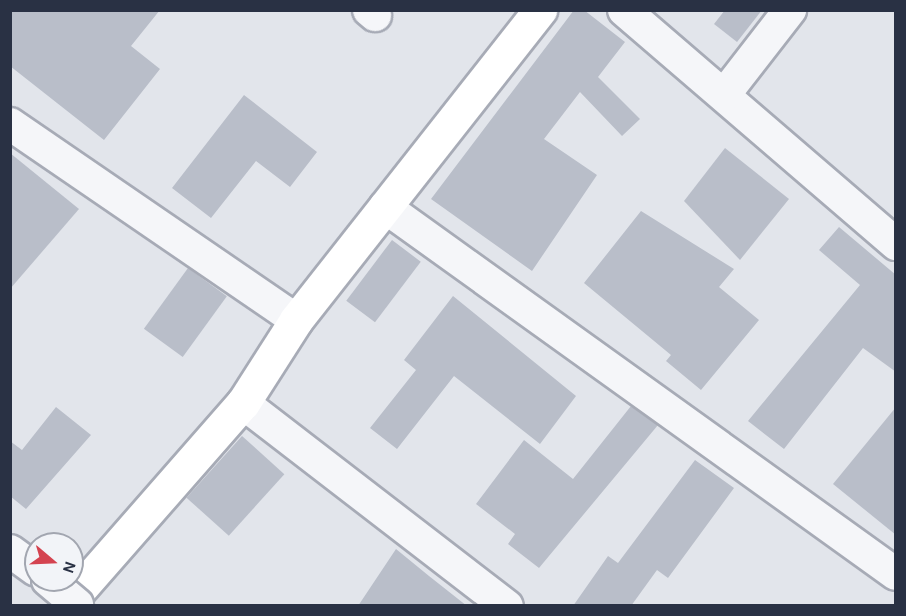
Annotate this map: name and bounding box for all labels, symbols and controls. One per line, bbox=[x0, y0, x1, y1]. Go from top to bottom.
north arrow bbox=[24, 532, 84, 592]
text: N bbox=[59, 559, 80, 576]

